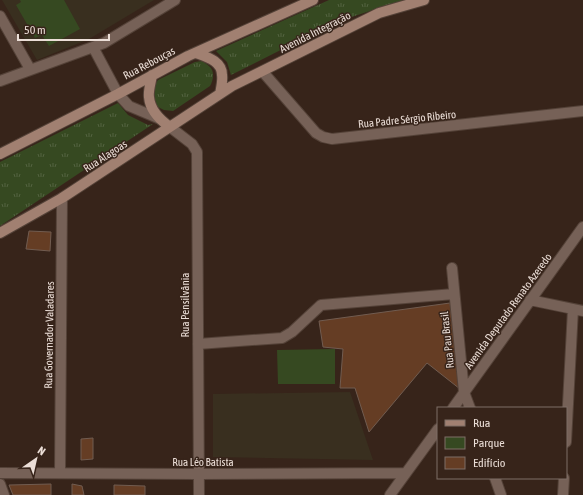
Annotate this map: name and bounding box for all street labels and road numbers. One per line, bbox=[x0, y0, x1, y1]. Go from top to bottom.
street label: Avenida Integração bbox=[278, 9, 352, 55]
street label: Rua Rebouças bbox=[121, 44, 177, 82]
street label: Rua Padre Sérgio Ribeiro bbox=[357, 108, 457, 130]
street label: Rua Alagoas bbox=[81, 137, 129, 175]
street label: Avenida Deputado Renato Azeredo bbox=[462, 251, 554, 371]
street label: Rua Pensilvânia bbox=[179, 273, 191, 337]
street label: Rua Governador Valadares bbox=[42, 281, 56, 389]
street label: Rua Pau Brasil bbox=[438, 311, 456, 369]
street label: Rua Léo Batista bbox=[172, 456, 234, 468]

